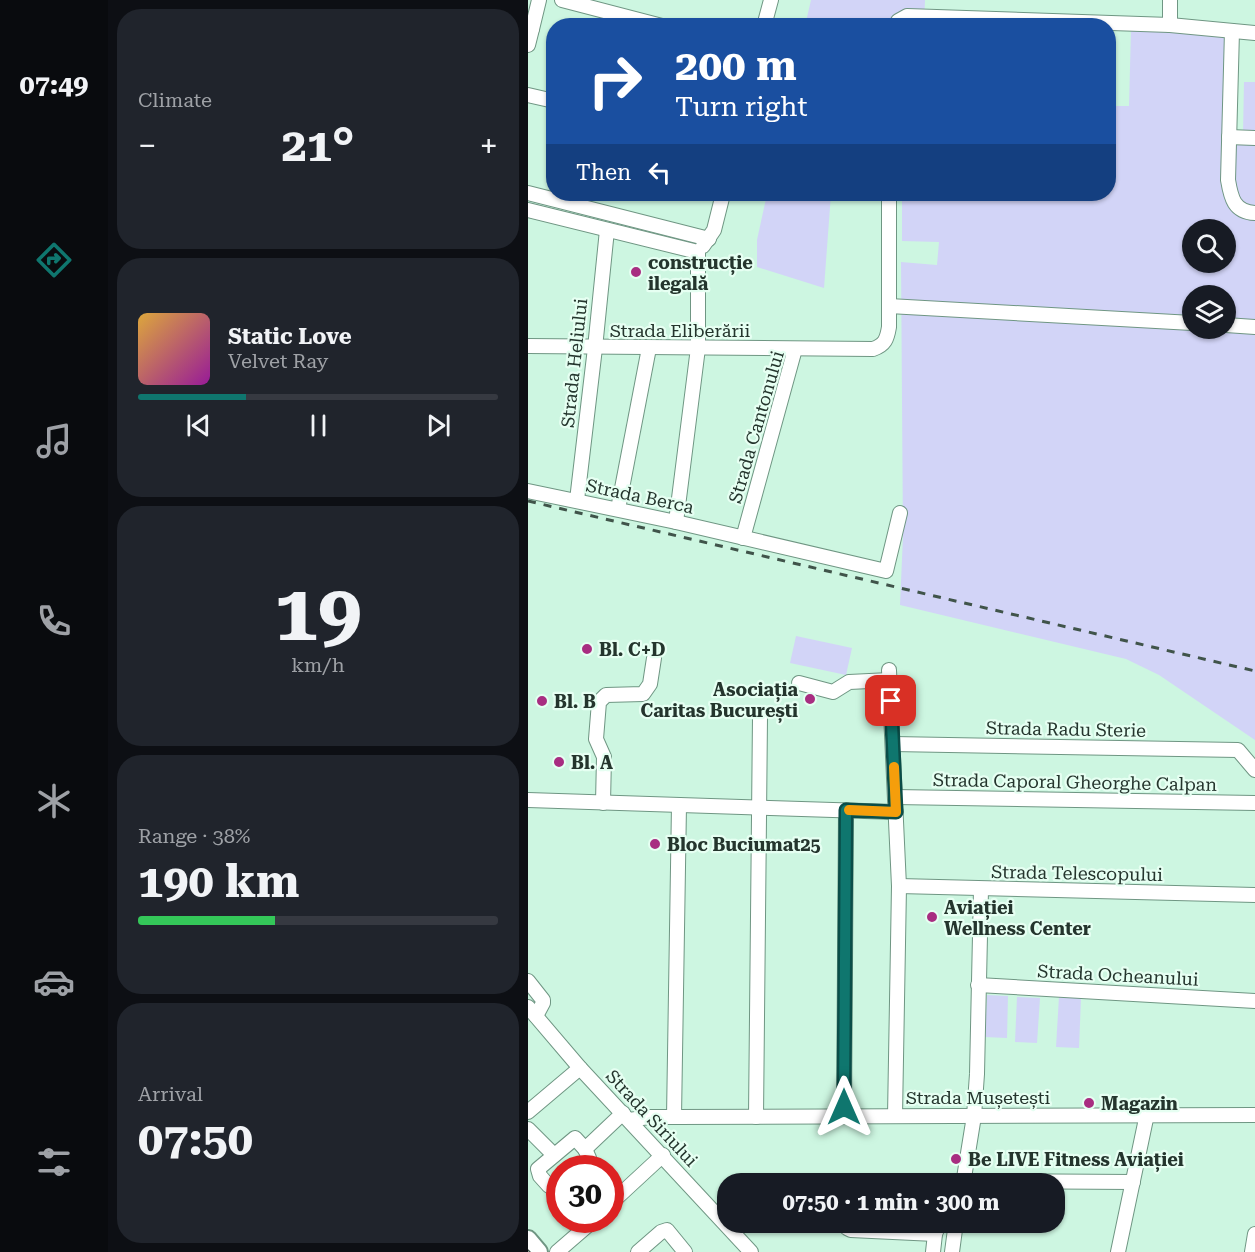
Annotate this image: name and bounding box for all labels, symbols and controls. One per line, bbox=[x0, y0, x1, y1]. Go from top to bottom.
text: 200 m bbox=[675, 41, 797, 90]
icon: right bbox=[576, 42, 654, 120]
text: 07:49 bbox=[20, 69, 88, 101]
text: Climate bbox=[138, 88, 212, 112]
text: Turn right bbox=[675, 91, 808, 123]
text: 21° bbox=[282, 119, 354, 172]
text: − bbox=[138, 126, 156, 165]
text: + bbox=[480, 126, 498, 165]
icon: left bbox=[643, 156, 676, 189]
text: Then bbox=[576, 160, 631, 185]
map controls bbox=[1182, 219, 1236, 339]
button: search bbox=[1182, 219, 1236, 273]
icon: directions bbox=[33, 239, 75, 281]
place label: construcție ilegală bbox=[648, 252, 753, 294]
marker: construcție ilegală bbox=[629, 265, 643, 279]
button: layers bbox=[1182, 285, 1236, 339]
street label: Strada Heliului bbox=[557, 297, 591, 429]
street label: Strada Eliberării bbox=[610, 320, 751, 341]
text: Static Love bbox=[228, 324, 352, 349]
street label: Strada Cantonului bbox=[724, 348, 788, 506]
text: Velvet Ray bbox=[228, 349, 328, 373]
icon: previous bbox=[182, 409, 215, 442]
icon: pause bbox=[302, 409, 335, 442]
icon: next bbox=[422, 409, 455, 442]
icon: music bbox=[33, 420, 75, 462]
street label: Strada Berca bbox=[584, 474, 696, 518]
text: 19 bbox=[274, 568, 362, 659]
icon: phone bbox=[33, 600, 75, 642]
place label: Bl. C+D bbox=[599, 639, 665, 660]
marker: Bl. C+D bbox=[580, 642, 594, 656]
text: km/h bbox=[291, 653, 345, 677]
pin bbox=[865, 675, 916, 726]
place label: Asociația Caritas București bbox=[641, 679, 798, 724]
icon: arrive bbox=[874, 684, 907, 717]
place label: Bl. B bbox=[554, 691, 596, 712]
marker: Asociația Caritas București bbox=[803, 692, 817, 706]
marker: Bl. B bbox=[535, 694, 549, 708]
street label: Strada Radu Sterie bbox=[986, 717, 1146, 741]
place label: Bl. A bbox=[571, 752, 613, 773]
marker: Bl. A bbox=[552, 755, 566, 769]
street label: Strada Caporal Gheorghe Calpan bbox=[933, 769, 1218, 795]
icon: climate bbox=[33, 780, 75, 822]
text: Range · 38% bbox=[138, 824, 250, 848]
place label: Bloc Buciumat25 bbox=[667, 834, 821, 855]
marker: Bloc Buciumat25 bbox=[648, 837, 662, 851]
text: 190 km bbox=[138, 855, 299, 908]
street label: Strada Telescopului bbox=[991, 861, 1163, 885]
place label: Aviației Wellness Center bbox=[944, 897, 1091, 939]
marker: Aviației Wellness Center bbox=[925, 910, 939, 924]
street label: Strada Ocheanului bbox=[1037, 960, 1199, 990]
icon: car bbox=[33, 961, 75, 1003]
street label: Strada Siriului bbox=[602, 1065, 702, 1171]
position arrow bbox=[812, 1075, 876, 1139]
text: Arrival bbox=[138, 1082, 203, 1106]
street label: Strada Mușetești bbox=[906, 1087, 1051, 1109]
place label: Magazin bbox=[1101, 1093, 1178, 1114]
marker: Magazin bbox=[1082, 1096, 1096, 1110]
text: 07:50 bbox=[138, 1113, 253, 1166]
icon: filters bbox=[33, 1141, 75, 1183]
place label: Be LIVE Fitness Aviației bbox=[968, 1149, 1184, 1173]
marker: Be LIVE Fitness Aviației bbox=[949, 1152, 963, 1166]
speed limit sign: 30 bbox=[546, 1155, 624, 1233]
text: 07:50 · 1 min · 300 m bbox=[782, 1190, 1000, 1215]

